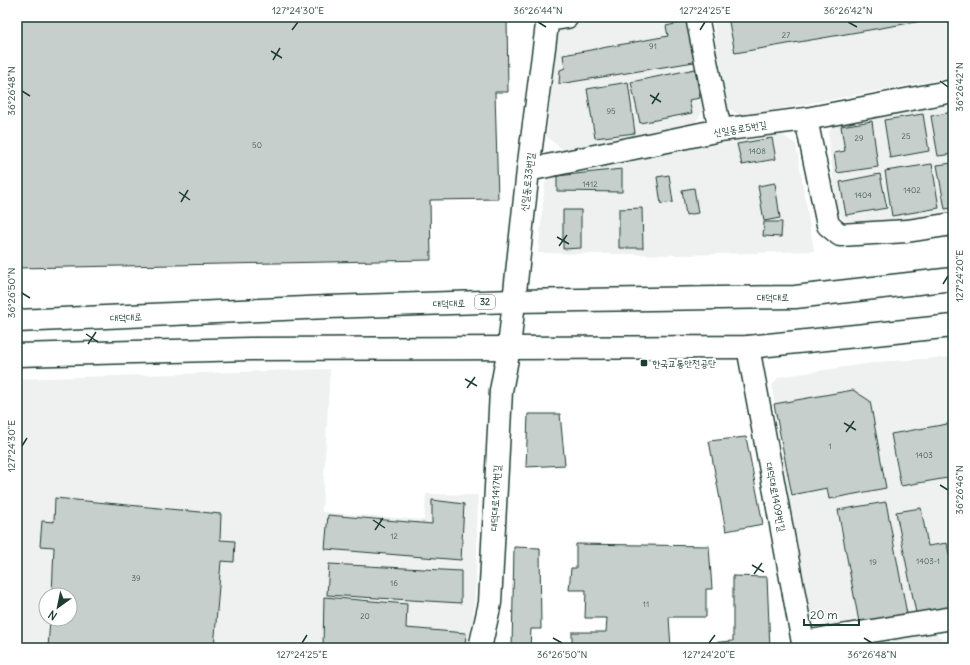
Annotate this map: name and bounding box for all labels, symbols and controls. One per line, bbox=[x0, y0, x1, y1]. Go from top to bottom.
text: 127°24'30"E bbox=[272, 4, 324, 17]
text: 36°26'44"N bbox=[513, 4, 563, 17]
text: 127°24'25"E bbox=[679, 4, 731, 17]
text: 36°26'42"N bbox=[823, 4, 873, 17]
house number: 27 bbox=[782, 30, 790, 40]
house number: 91 bbox=[649, 41, 657, 51]
text: 36°26'42"N bbox=[953, 62, 966, 112]
text: 36°26'48"N bbox=[5, 66, 18, 116]
house number: 95 bbox=[606, 106, 616, 116]
street label: 신일동로5번길 bbox=[712, 118, 768, 139]
house number: 25 bbox=[902, 131, 911, 141]
house number: 29 bbox=[855, 133, 864, 143]
house number: 50 bbox=[252, 140, 262, 150]
house number: 1408 bbox=[748, 146, 766, 156]
street label: 신일동로33번길 bbox=[517, 152, 538, 212]
house number: 1412 bbox=[582, 179, 598, 189]
house number: 1402 bbox=[903, 185, 921, 195]
house number: 1404 bbox=[854, 190, 872, 200]
text: 127°24'20"E bbox=[953, 250, 966, 302]
text: 36°26'50"N bbox=[5, 268, 18, 318]
street label: 대덕대로 bbox=[757, 291, 789, 304]
road number: 32 bbox=[475, 295, 495, 309]
street label: 대덕대로 bbox=[433, 296, 465, 311]
street label: 대덕대로 bbox=[110, 310, 142, 325]
place label: 한국교통안전공단 bbox=[652, 357, 716, 370]
marker: 한국교통안전공단 bbox=[639, 358, 649, 368]
text: 127°24'30"E bbox=[5, 420, 18, 472]
house number: 1 bbox=[828, 441, 832, 451]
house number: 1403 bbox=[915, 450, 933, 460]
street label: 대덕대로1409번길 bbox=[762, 461, 789, 533]
street label: 대덕대로1417번길 bbox=[487, 464, 504, 532]
text: 36°26'46"N bbox=[953, 465, 966, 515]
house number: 12 bbox=[390, 531, 398, 541]
house number: 1403-1 bbox=[916, 556, 940, 566]
house number: 19 bbox=[869, 557, 877, 567]
house number: 39 bbox=[131, 573, 141, 583]
house number: 16 bbox=[390, 578, 398, 588]
north arrow bbox=[38, 587, 78, 627]
house number: 11 bbox=[643, 599, 649, 609]
scale bar bbox=[804, 601, 859, 627]
text: N bbox=[46, 607, 60, 623]
text: 20 m bbox=[810, 607, 838, 622]
house number: 20 bbox=[360, 611, 370, 621]
text: 127°24'25"E bbox=[276, 648, 328, 661]
text: 36°26'50"N bbox=[537, 648, 587, 661]
text: 127°24'20"E bbox=[683, 648, 735, 661]
text: 36°26'48"N bbox=[847, 648, 897, 661]

